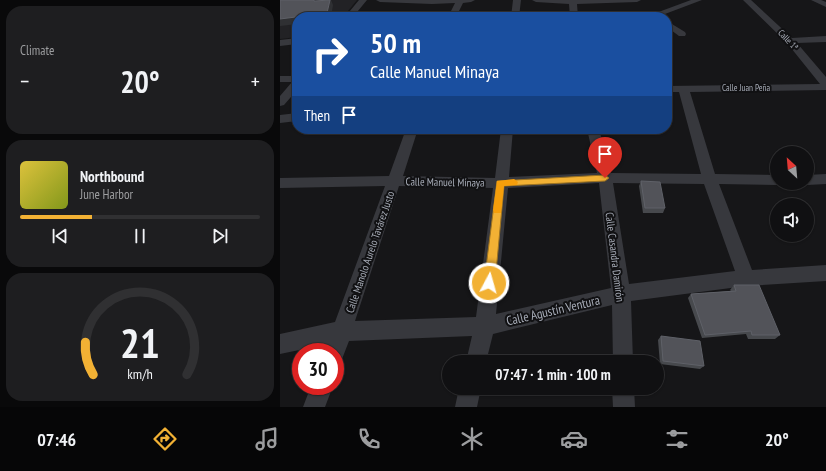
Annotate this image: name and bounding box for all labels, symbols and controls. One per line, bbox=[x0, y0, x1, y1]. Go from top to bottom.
text: 50 m bbox=[370, 24, 421, 61]
street label: Calle 1ª bbox=[776, 27, 801, 52]
icon: right bbox=[304, 28, 356, 80]
text: Climate bbox=[20, 42, 54, 59]
text: Calle Manuel Minaya bbox=[370, 60, 499, 83]
text: 20° bbox=[120, 62, 160, 101]
text: − bbox=[20, 67, 29, 95]
text: + bbox=[251, 67, 260, 95]
street label: Calle Juan Peña bbox=[722, 82, 770, 93]
icon: arrive bbox=[338, 104, 360, 126]
text: Then bbox=[304, 106, 330, 125]
pin bbox=[588, 137, 622, 178]
icon: arrive bbox=[594, 143, 616, 165]
north arrow bbox=[770, 146, 814, 190]
map controls bbox=[770, 146, 814, 242]
text: Northbound bbox=[80, 167, 144, 186]
street label: Calle Manuel Minaya bbox=[405, 174, 485, 190]
text: June Harbor bbox=[80, 186, 133, 203]
street label: Calle Manolo Aurelo Tavárez Justo bbox=[343, 189, 398, 315]
button: sound bbox=[770, 198, 814, 242]
street label: Calle Casandra Damirón bbox=[603, 211, 627, 303]
icon: previous bbox=[49, 225, 71, 247]
icon: pause bbox=[129, 225, 151, 247]
icon: next bbox=[209, 225, 231, 247]
position arrow bbox=[468, 262, 510, 304]
street label: Calle Agustín Ventura bbox=[505, 291, 602, 330]
text: 21 bbox=[120, 316, 160, 369]
speed limit sign: 30 bbox=[292, 343, 344, 395]
text: km/h bbox=[127, 364, 153, 383]
text: 07:47 · 1 min · 100 m bbox=[495, 365, 611, 384]
icon: directions bbox=[151, 425, 179, 453]
icon: music bbox=[253, 425, 281, 453]
icon: phone bbox=[355, 425, 383, 453]
icon: climate bbox=[458, 425, 486, 453]
icon: car bbox=[560, 425, 588, 453]
icon: filters bbox=[663, 425, 691, 453]
text: 07:46 bbox=[37, 428, 76, 451]
text: 20° bbox=[765, 428, 789, 451]

